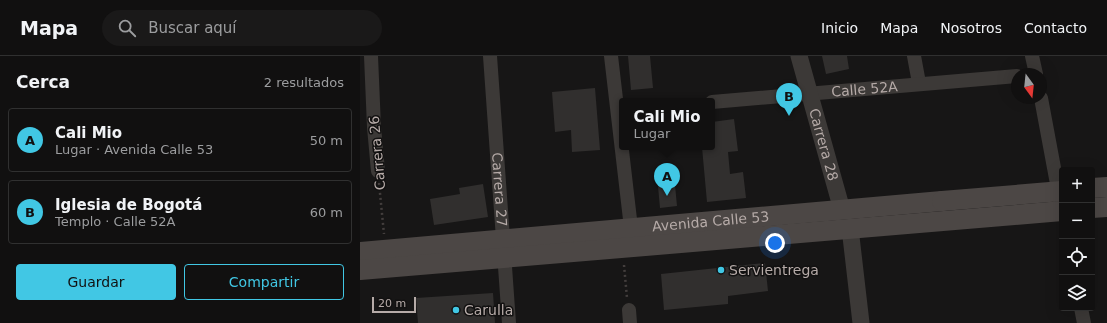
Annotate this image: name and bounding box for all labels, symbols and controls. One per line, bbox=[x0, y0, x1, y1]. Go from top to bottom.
search box bbox=[102, 10, 382, 46]
text: Mapa bbox=[20, 17, 78, 39]
icon: search bbox=[116, 17, 138, 39]
text: Buscar aquí bbox=[148, 19, 237, 37]
text: Inicio bbox=[821, 20, 858, 36]
text: Mapa bbox=[880, 20, 918, 36]
text: Nosotros bbox=[940, 20, 1002, 36]
text: Contacto bbox=[1024, 20, 1087, 36]
north arrow bbox=[1011, 68, 1047, 104]
text: Cerca bbox=[16, 72, 70, 92]
text: 2 resultados bbox=[264, 75, 344, 90]
street label: Calle 52A bbox=[831, 78, 899, 100]
pin: B bbox=[776, 83, 802, 116]
popup bbox=[619, 98, 715, 150]
street label: Carrera 28 bbox=[806, 107, 841, 183]
text: Cali Mio bbox=[633, 108, 701, 126]
street label: Carrera 26 bbox=[366, 115, 388, 191]
text: Cali Mio bbox=[55, 124, 122, 142]
text: Lugar bbox=[633, 126, 670, 141]
text: A bbox=[25, 133, 35, 148]
text: 50 m bbox=[310, 133, 343, 148]
text: Lugar · Avenida Calle 53 bbox=[55, 142, 213, 157]
street label: Carrera 27 bbox=[489, 152, 510, 227]
pin: A bbox=[654, 163, 680, 196]
map controls bbox=[1059, 167, 1095, 311]
button: + bbox=[1059, 167, 1095, 203]
text: Iglesia de Bogotá bbox=[55, 196, 202, 214]
button: − bbox=[1059, 203, 1095, 239]
text: B bbox=[25, 205, 35, 220]
text: 60 m bbox=[310, 205, 343, 220]
street label: Avenida Calle 53 bbox=[651, 208, 770, 234]
text: Templo · Calle 52A bbox=[55, 214, 175, 229]
your location bbox=[765, 233, 785, 253]
button: locate bbox=[1059, 239, 1095, 275]
place label: Servientrega bbox=[729, 262, 819, 278]
button: Guardar bbox=[16, 264, 176, 300]
button: Compartir bbox=[184, 264, 344, 300]
marker: Servientrega bbox=[716, 265, 726, 275]
button: layers bbox=[1059, 275, 1095, 311]
scale bar bbox=[372, 295, 416, 314]
text: 20 m bbox=[378, 297, 406, 310]
place label: Carulla bbox=[464, 302, 513, 318]
marker: Carulla bbox=[451, 305, 461, 315]

